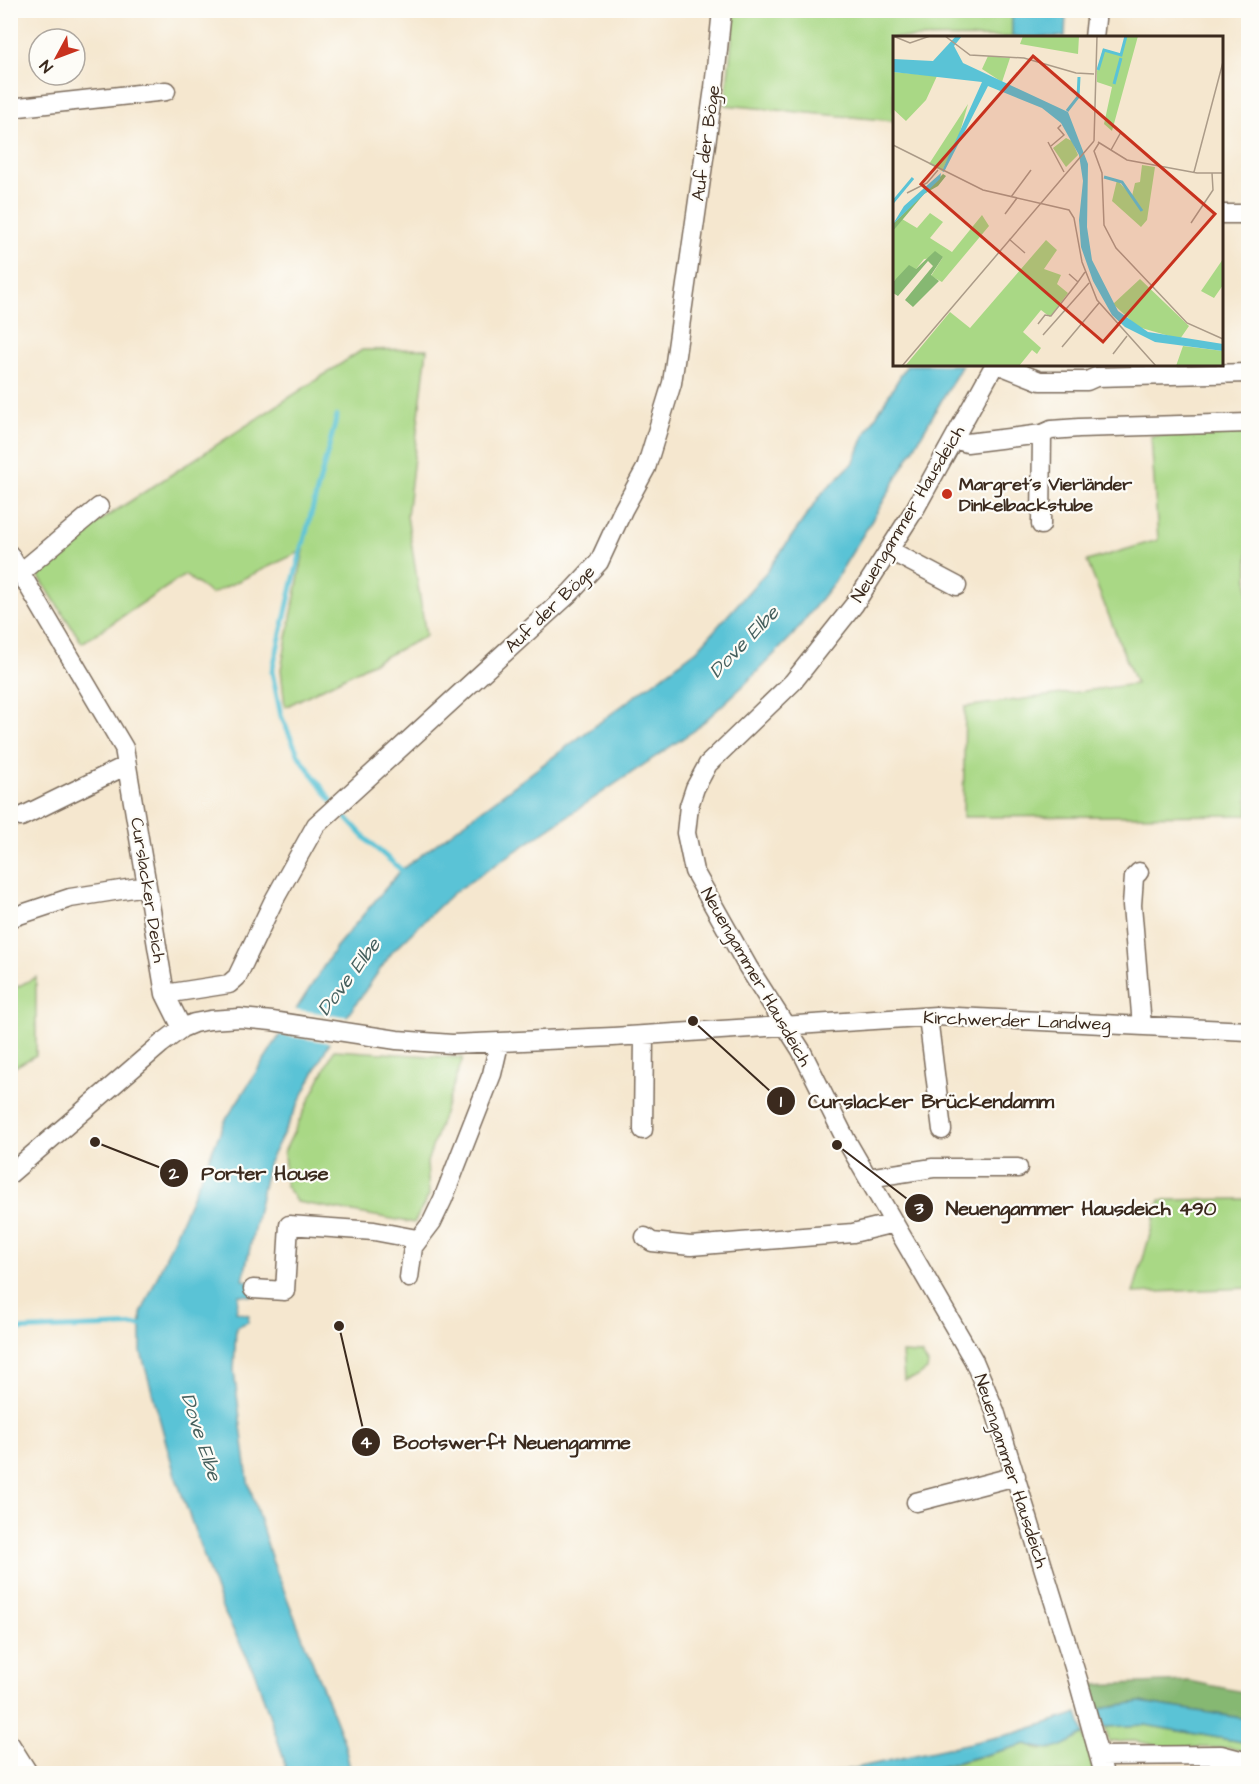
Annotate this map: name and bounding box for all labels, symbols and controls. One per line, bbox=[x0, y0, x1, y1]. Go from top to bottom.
north arrow bbox=[27, 27, 87, 87]
inset map bbox=[893, 36, 1223, 366]
text: N bbox=[35, 55, 58, 77]
street label: Auf der Böge bbox=[686, 83, 728, 203]
street label: Neuengammer Hausdeich bbox=[845, 421, 972, 608]
place label: Margret´s Vierländer Dinkelbackstube bbox=[959, 472, 1132, 518]
marker: Margret´s Vierländer Dinkelbackstube bbox=[940, 487, 954, 501]
street label: Auf der Böge bbox=[499, 559, 602, 659]
water label: Dove Elbe bbox=[703, 599, 786, 684]
street label: Curslacker Deich bbox=[124, 816, 172, 964]
street label: Neuengammer Hausdeich bbox=[694, 883, 817, 1071]
water label: Dove Elbe bbox=[311, 932, 388, 1022]
street label: Kirchwerder Landweg bbox=[923, 1005, 1111, 1038]
callout: Curslacker Brückendamm bbox=[766, 1082, 1067, 1120]
text: Curslacker Brückendamm bbox=[808, 1088, 1055, 1116]
text: 1 bbox=[780, 1089, 783, 1114]
callout: Porter House bbox=[159, 1154, 341, 1192]
text: Porter House bbox=[201, 1160, 329, 1188]
text: 2 bbox=[168, 1161, 180, 1186]
callout: Neuengammer Hausdeich 490 bbox=[904, 1189, 1228, 1227]
text: Neuengammer Hausdeich 490 bbox=[946, 1195, 1217, 1224]
text: 3 bbox=[913, 1196, 924, 1221]
street label: Neuengammer Hausdeich bbox=[967, 1371, 1054, 1572]
water label: Dove Elbe bbox=[174, 1390, 229, 1485]
callout: Bootswerft Neuengamme bbox=[351, 1423, 643, 1461]
text: Bootswerft Neuengamme bbox=[393, 1429, 631, 1458]
text: 4 bbox=[360, 1430, 373, 1455]

